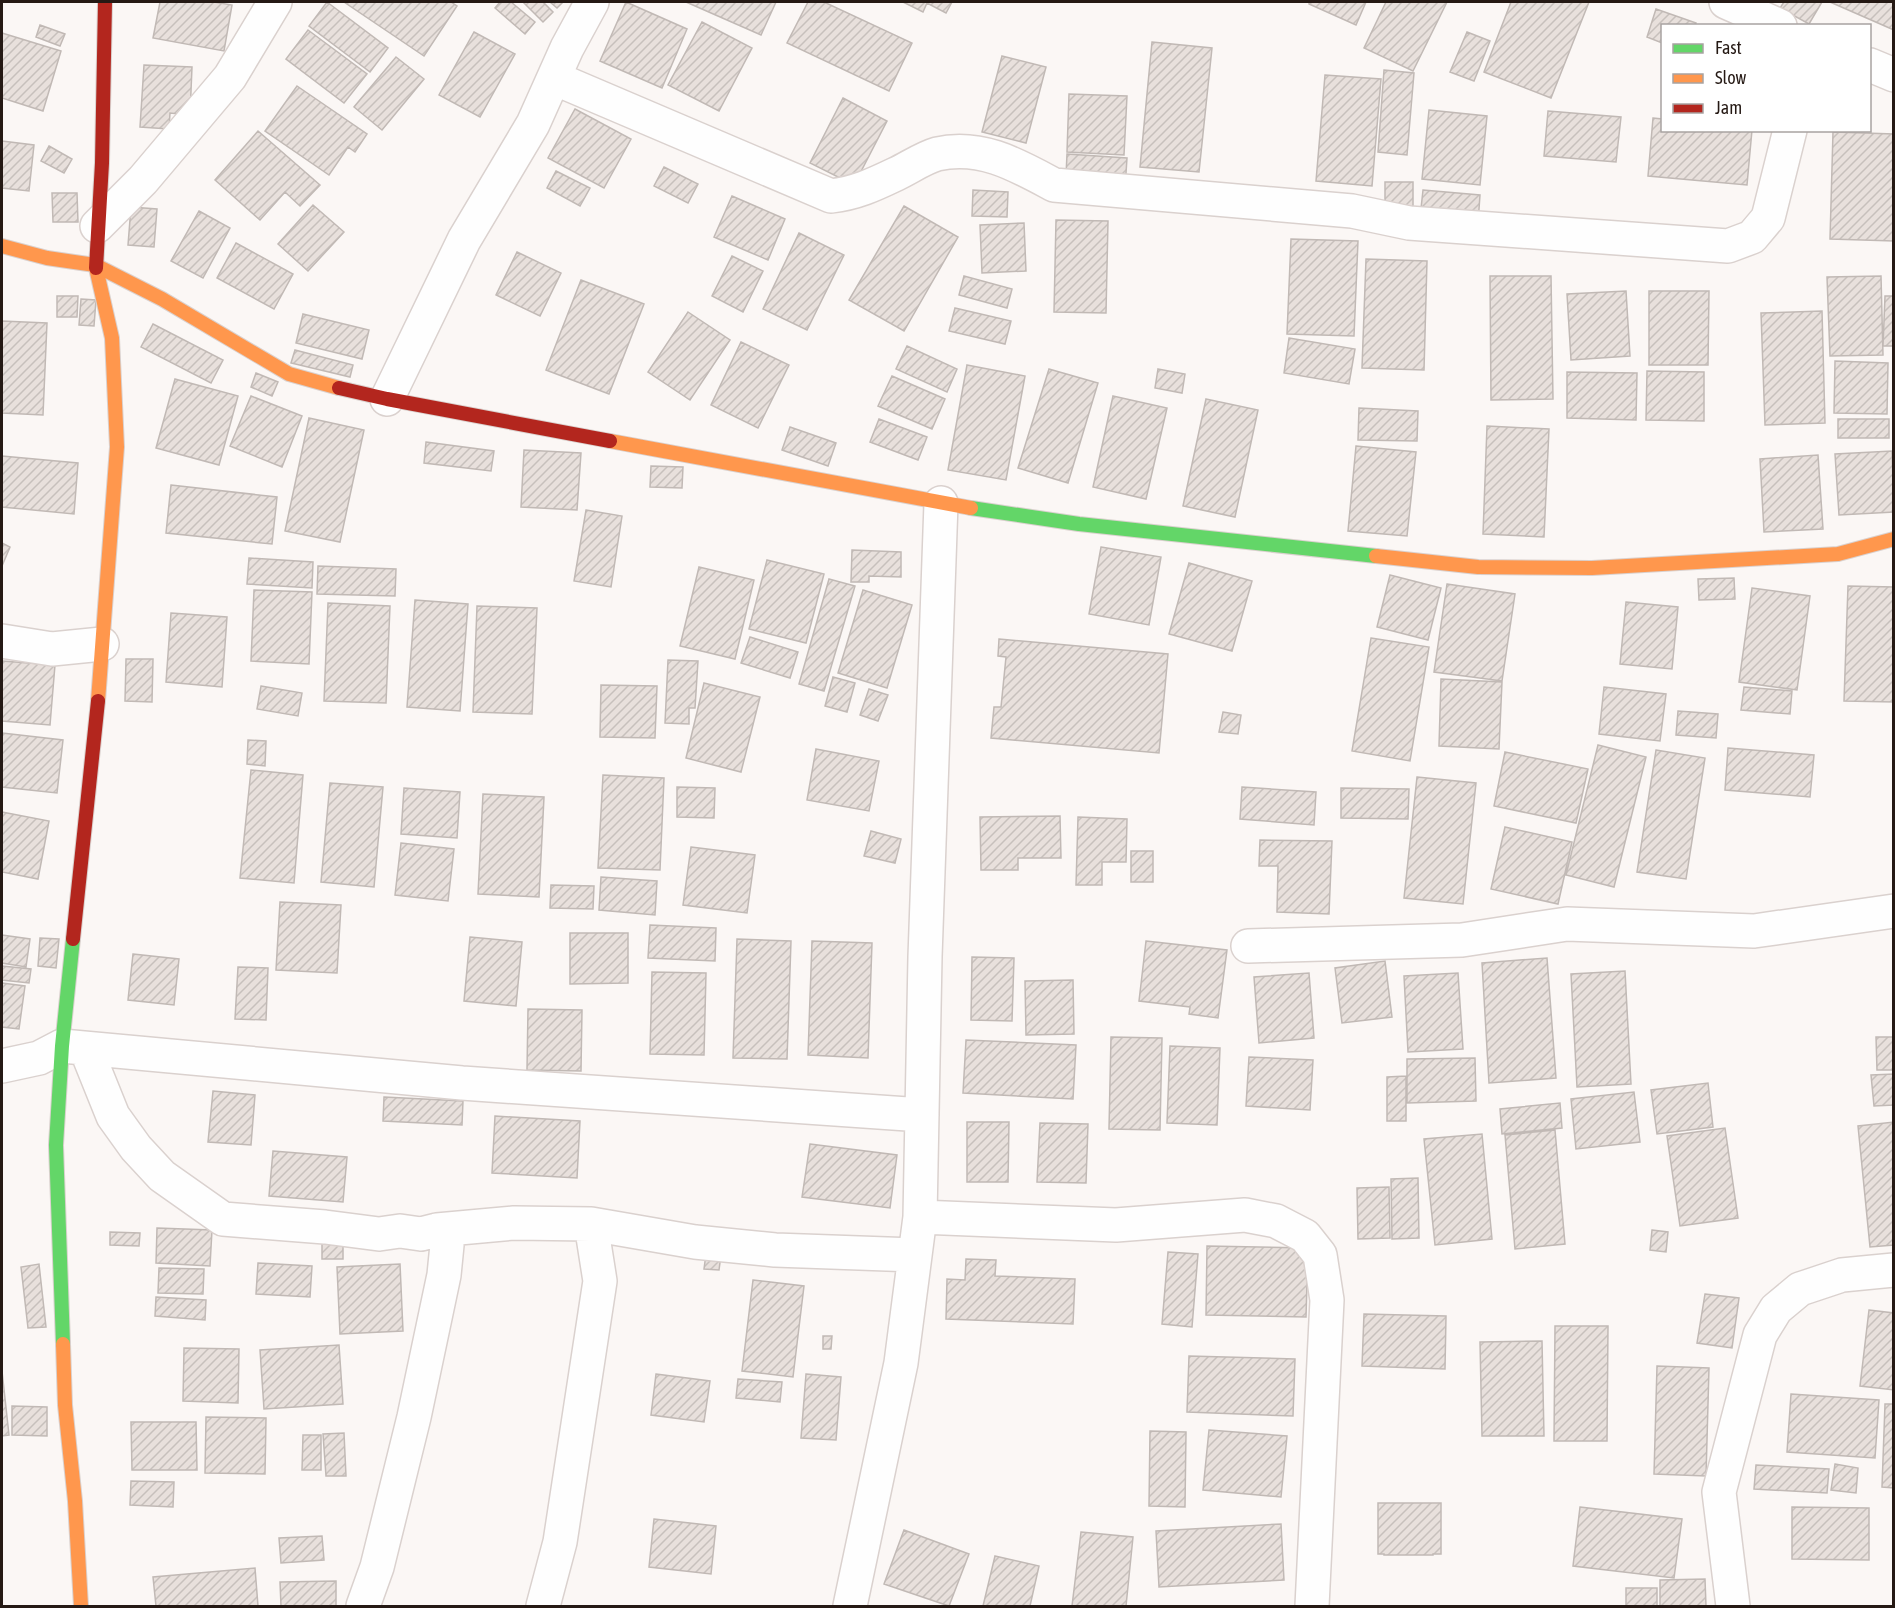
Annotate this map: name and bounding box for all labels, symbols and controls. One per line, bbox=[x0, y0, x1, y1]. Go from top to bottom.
legend bbox=[1661, 24, 1871, 132]
text: Fast bbox=[1715, 37, 1742, 58]
text: Slow bbox=[1715, 67, 1746, 88]
text: Jam bbox=[1715, 97, 1742, 118]

